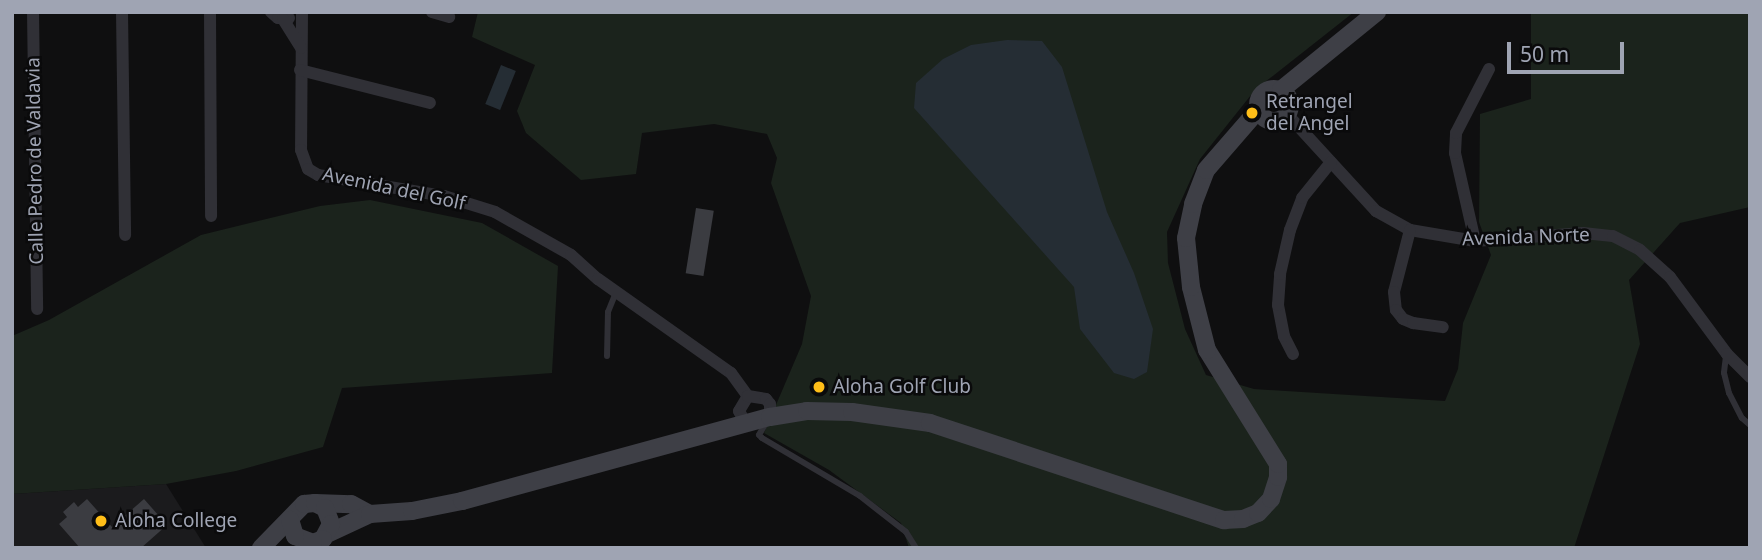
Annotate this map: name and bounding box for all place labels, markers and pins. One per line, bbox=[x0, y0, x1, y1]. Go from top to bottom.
place label: Retrangel del Angel bbox=[1266, 91, 1353, 135]
marker: Retrangel del Angel bbox=[1244, 105, 1260, 121]
place label: Aloha Golf Club bbox=[833, 376, 971, 398]
marker: Aloha Golf Club bbox=[811, 379, 827, 395]
place label: Aloha College bbox=[115, 510, 237, 532]
marker: Aloha College bbox=[93, 513, 109, 529]

